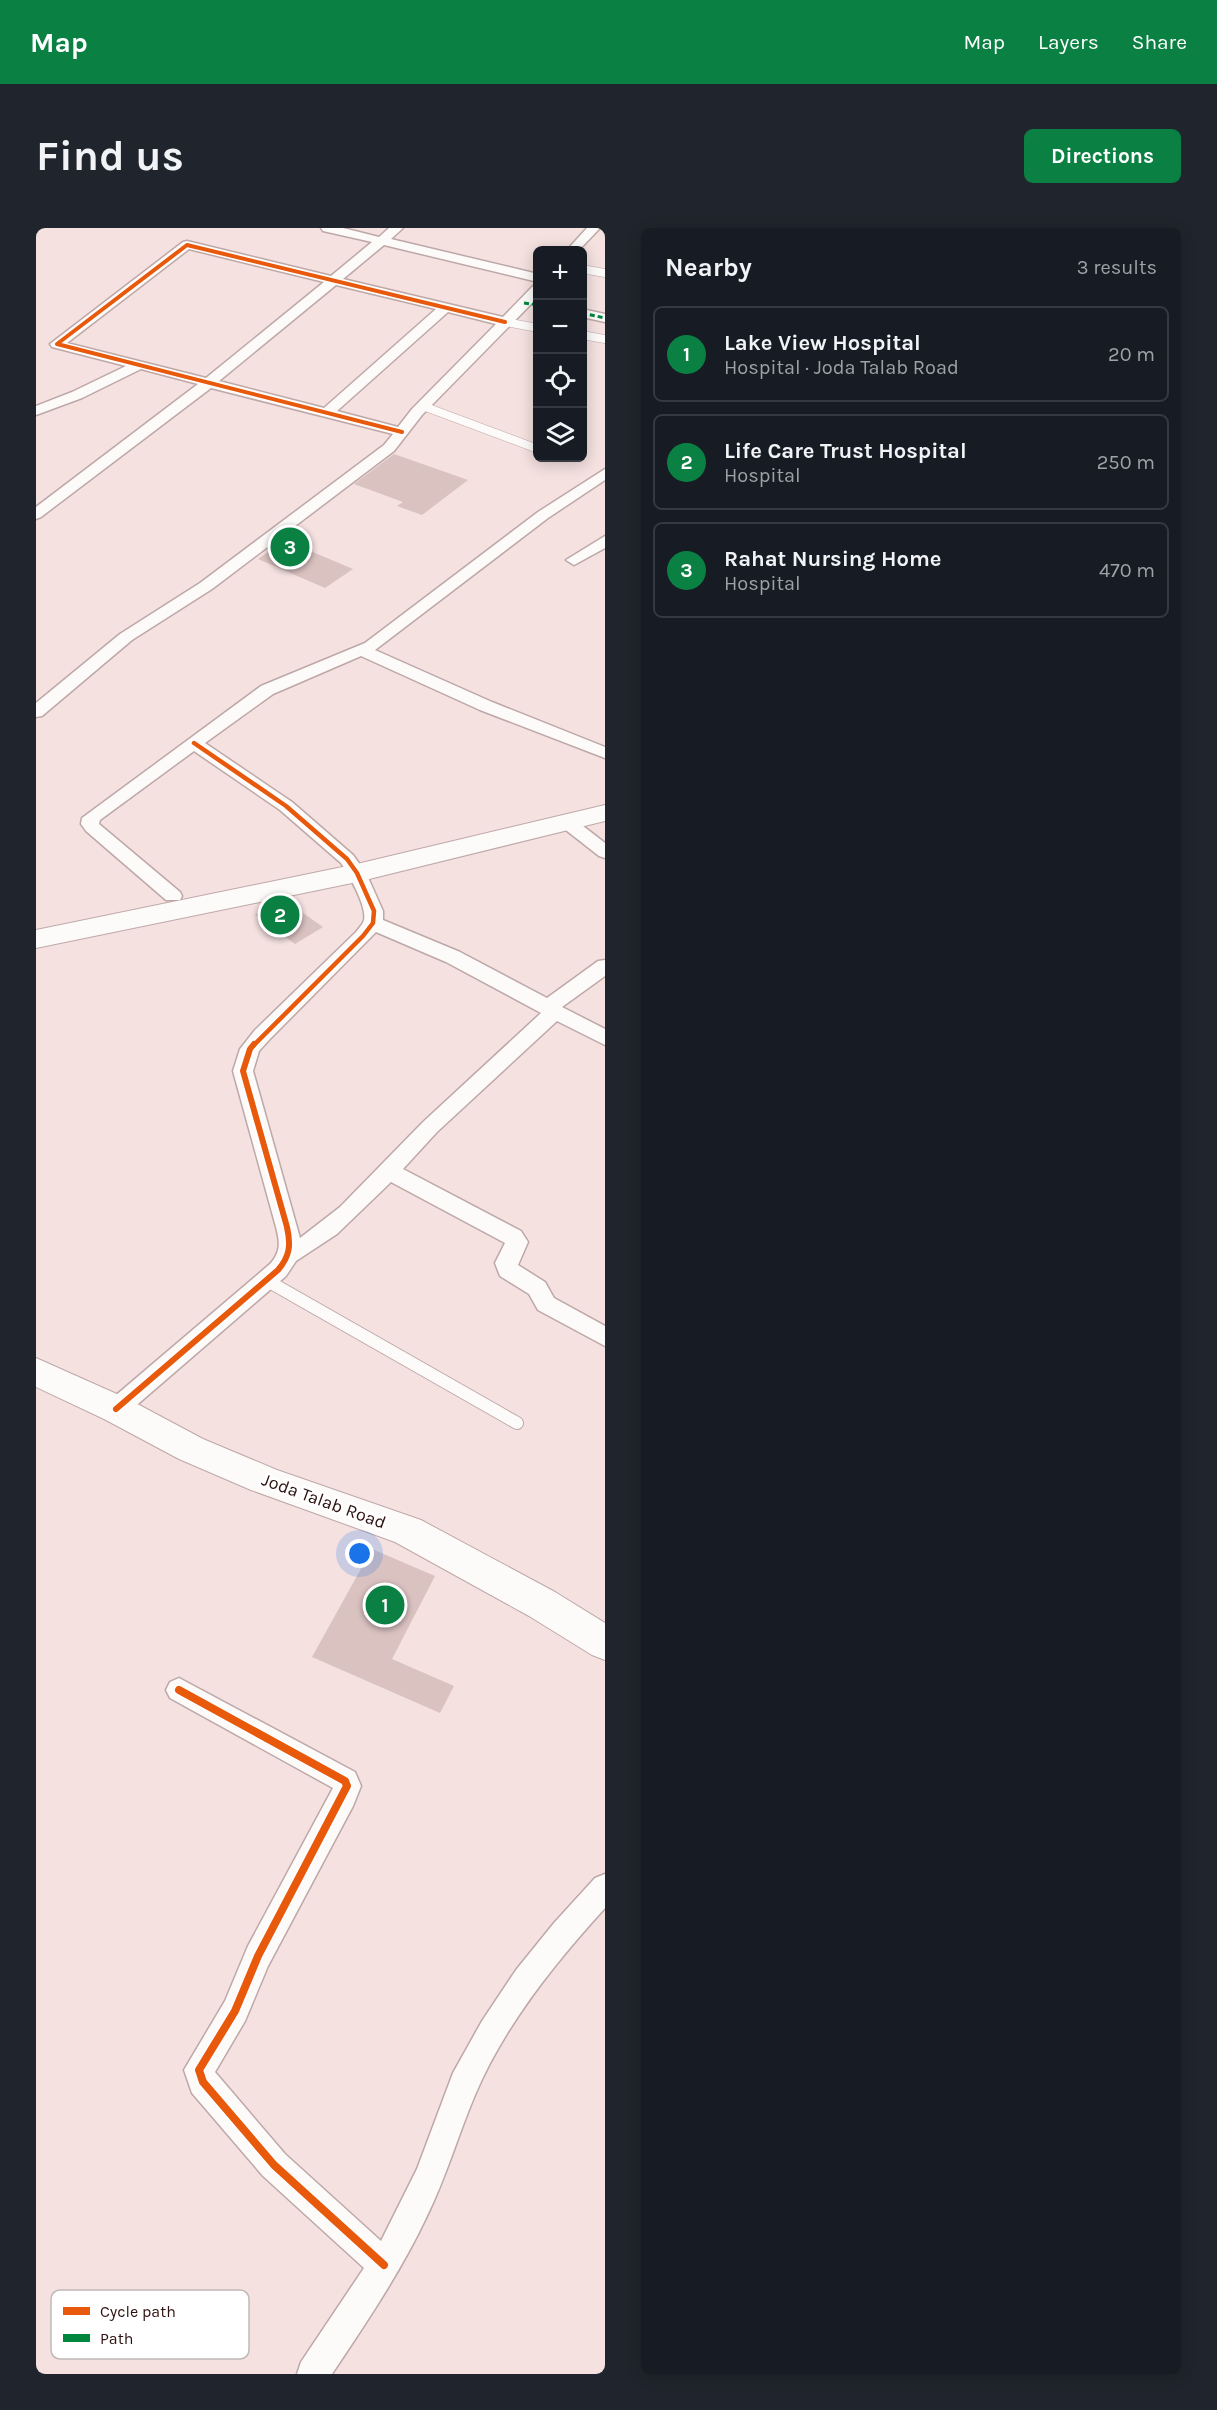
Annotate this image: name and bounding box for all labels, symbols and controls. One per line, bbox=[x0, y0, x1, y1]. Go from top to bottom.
text: Map bbox=[30, 26, 88, 59]
text: Map bbox=[963, 30, 1005, 54]
text: Layers bbox=[1038, 30, 1099, 54]
text: Share bbox=[1132, 30, 1187, 54]
button: Directions bbox=[1024, 129, 1181, 183]
text: Find us bbox=[36, 131, 184, 181]
map controls bbox=[533, 246, 587, 462]
button: + bbox=[533, 246, 587, 300]
text: Nearby bbox=[665, 252, 752, 283]
text: 3 results bbox=[1077, 256, 1157, 279]
button: − bbox=[533, 300, 587, 354]
text: Lake View Hospital bbox=[724, 330, 921, 356]
text: 1 bbox=[683, 343, 690, 366]
text: 20 m bbox=[1108, 343, 1155, 366]
button: locate bbox=[533, 354, 587, 408]
text: Hospital · Joda Talab Road bbox=[724, 356, 959, 379]
button: layers bbox=[533, 408, 587, 462]
text: Life Care Trust Hospital bbox=[724, 438, 967, 464]
text: 2 bbox=[680, 451, 693, 474]
text: 250 m bbox=[1097, 451, 1155, 474]
text: Hospital bbox=[724, 464, 801, 487]
pin: 3 bbox=[270, 524, 310, 570]
text: Rahat Nursing Home bbox=[724, 546, 941, 572]
text: 3 bbox=[680, 559, 693, 582]
text: 470 m bbox=[1099, 559, 1155, 582]
text: Hospital bbox=[724, 572, 801, 595]
pin: 2 bbox=[260, 892, 300, 938]
street label: Joda Talab Road bbox=[259, 1468, 389, 1534]
your location bbox=[345, 1539, 374, 1568]
pin: 1 bbox=[366, 1582, 404, 1628]
legend bbox=[51, 2290, 249, 2359]
text: Cycle path bbox=[100, 2302, 176, 2321]
text: Path bbox=[100, 2329, 133, 2348]

